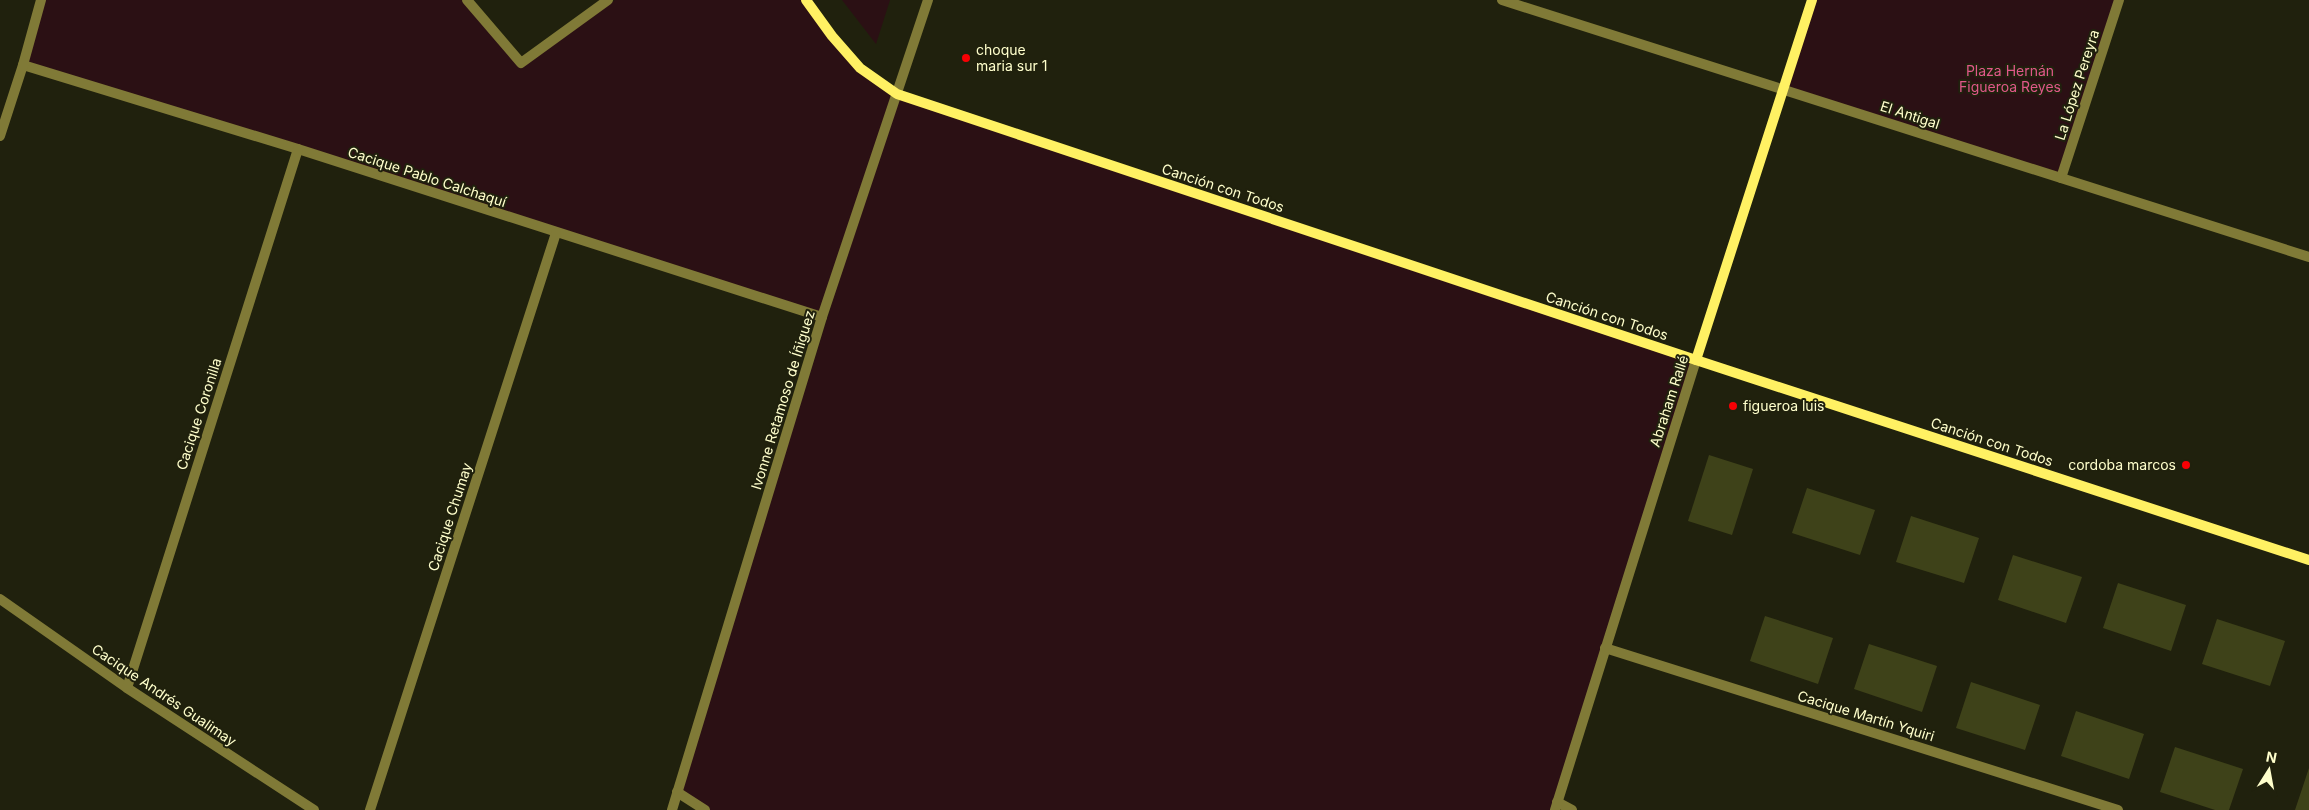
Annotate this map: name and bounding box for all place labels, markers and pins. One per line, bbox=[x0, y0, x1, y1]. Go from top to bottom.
place label: choque maria sur 1 bbox=[976, 41, 1047, 74]
marker: choque maria sur 1 bbox=[960, 52, 972, 64]
place label: figueroa luis bbox=[1743, 397, 1824, 414]
marker: figueroa luis bbox=[1727, 400, 1739, 412]
place label: cordoba marcos bbox=[2068, 456, 2176, 473]
marker: cordoba marcos bbox=[2180, 459, 2192, 471]

